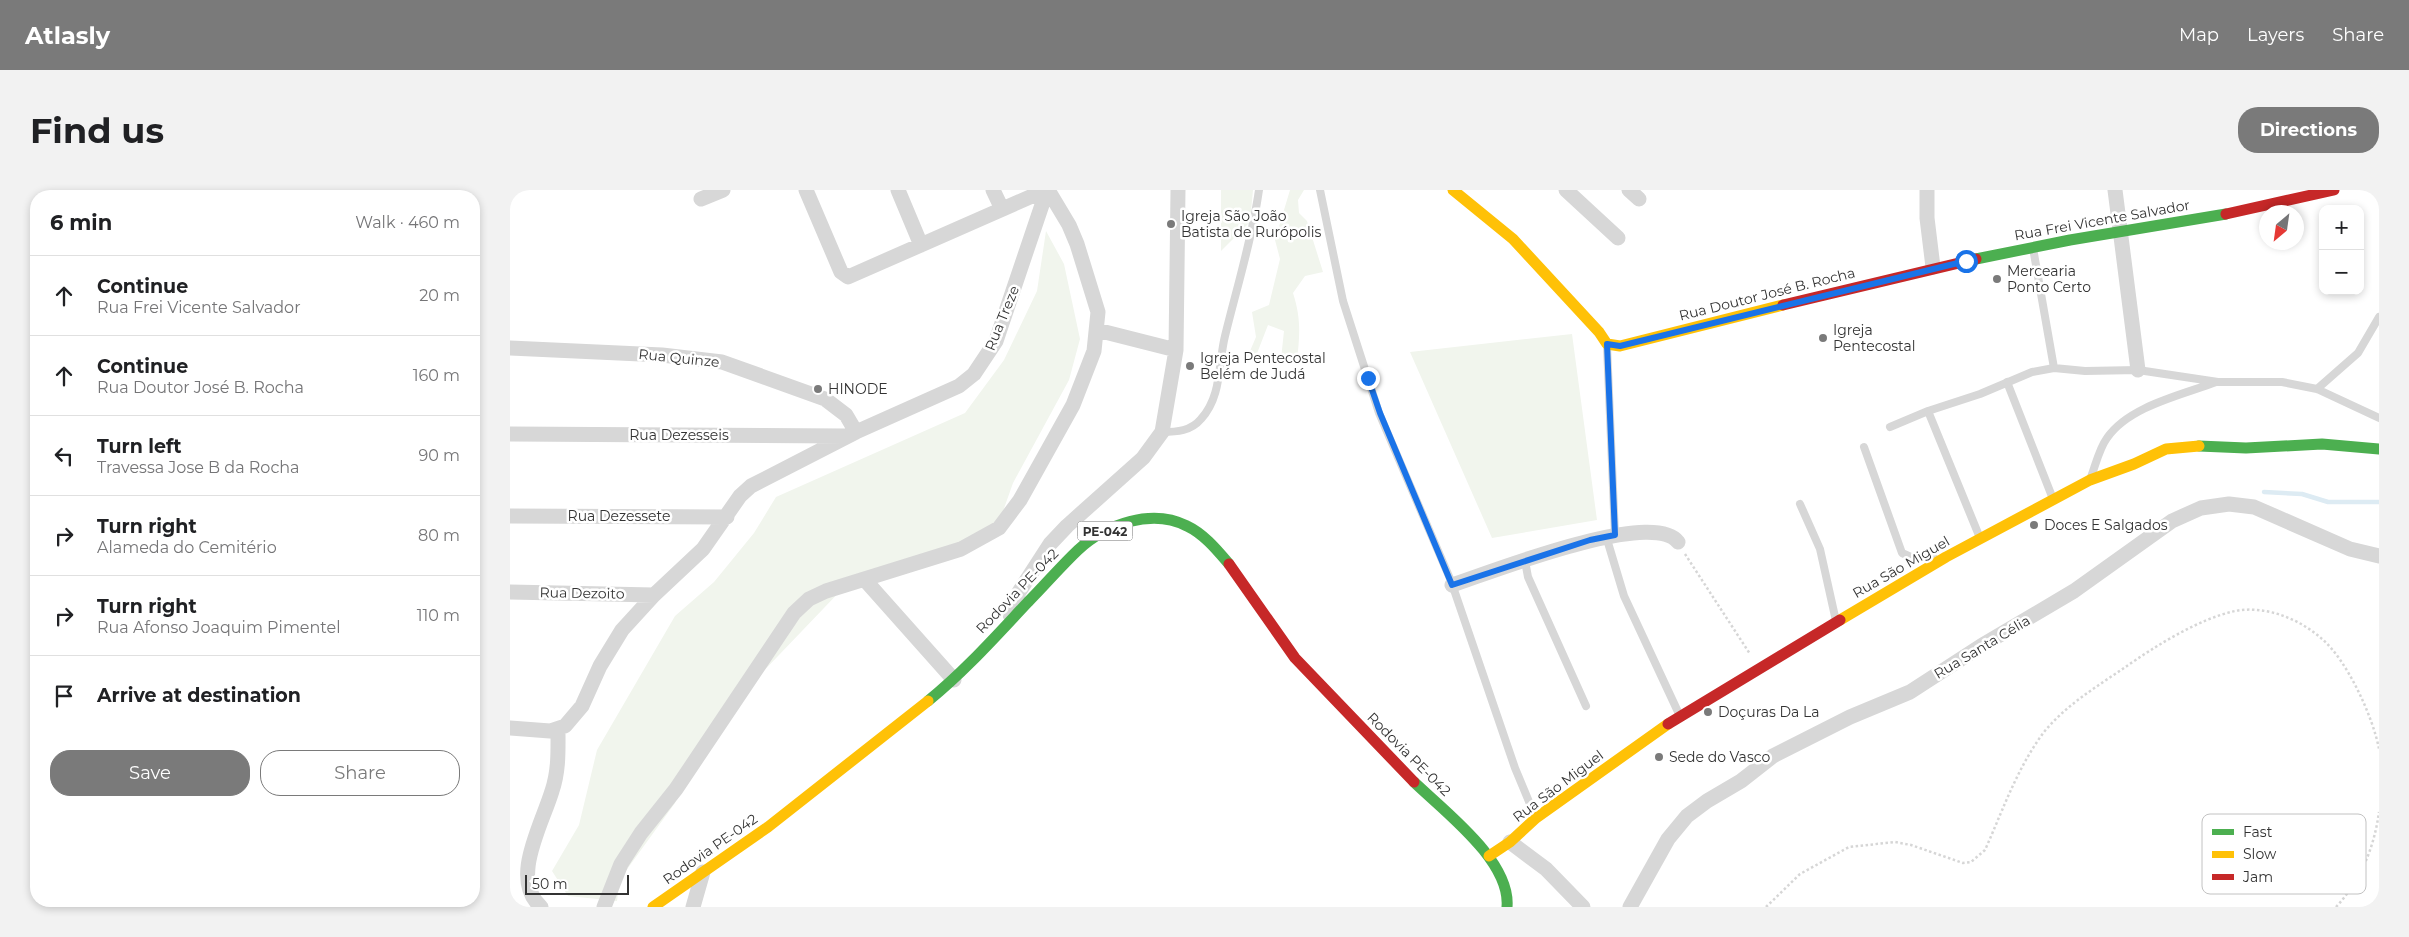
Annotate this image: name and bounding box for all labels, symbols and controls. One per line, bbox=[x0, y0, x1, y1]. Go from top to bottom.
text: Atlasly bbox=[25, 21, 110, 50]
text: Map bbox=[2179, 24, 2219, 46]
text: Layers bbox=[2247, 24, 2304, 46]
text: Share bbox=[2332, 24, 2384, 46]
button: Directions bbox=[2238, 107, 2379, 153]
text: Find us bbox=[30, 109, 164, 152]
street label: Rua Frei Vicente Salvador bbox=[2013, 196, 2192, 244]
north arrow bbox=[2259, 205, 2304, 250]
map controls bbox=[2319, 205, 2364, 295]
button: + bbox=[2319, 205, 2364, 250]
place label: Igreja São João Batista de Rurópolis bbox=[1181, 207, 1322, 241]
text: 6 min bbox=[50, 210, 112, 235]
text: Walk · 460 m bbox=[355, 213, 460, 232]
marker: Igreja São João Batista de Rurópolis bbox=[1165, 218, 1177, 230]
route start bbox=[1955, 250, 1978, 273]
button: − bbox=[2319, 250, 2364, 295]
place label: Mercearia Ponto Certo bbox=[2007, 262, 2091, 296]
street label: Rua Doutor José B. Rocha bbox=[1677, 263, 1857, 325]
marker: Mercearia Ponto Certo bbox=[1991, 273, 2003, 285]
text: Continue bbox=[97, 275, 188, 298]
icon: ahead bbox=[50, 282, 78, 310]
street label: Rua Treze bbox=[981, 283, 1023, 353]
text: 20 m bbox=[419, 286, 460, 305]
text: Rua Frei Vicente Salvador bbox=[97, 298, 301, 317]
place label: Igreja Pentecostal bbox=[1833, 321, 1915, 355]
marker: Igreja Pentecostal bbox=[1817, 332, 1829, 344]
street label: Rua Quinze bbox=[638, 345, 720, 371]
place label: Igreja Pentecostal Belém de Judá bbox=[1200, 349, 1326, 383]
text: Continue bbox=[97, 355, 188, 378]
marker: Igreja Pentecostal Belém de Judá bbox=[1184, 360, 1196, 372]
icon: ahead bbox=[50, 362, 78, 390]
text: 160 m bbox=[413, 366, 460, 385]
route end bbox=[1357, 367, 1380, 390]
text: Rua Doutor José B. Rocha bbox=[97, 378, 304, 397]
place label: HINODE bbox=[828, 380, 888, 398]
marker: HINODE bbox=[812, 383, 824, 395]
street label: Rua Dezesseis bbox=[629, 426, 729, 444]
text: Turn left bbox=[97, 435, 182, 458]
icon: left bbox=[50, 442, 78, 470]
text: 90 m bbox=[418, 446, 460, 465]
text: Travessa Jose B da Rocha bbox=[97, 458, 300, 477]
street label: Rua Dezessete bbox=[568, 507, 670, 525]
text: Turn right bbox=[97, 515, 197, 538]
place label: Doces E Salgados bbox=[2044, 516, 2168, 534]
marker: Doces E Salgados bbox=[2028, 519, 2040, 531]
icon: right bbox=[50, 522, 78, 550]
road number: PE-042 bbox=[1078, 522, 1132, 541]
text: 80 m bbox=[418, 526, 460, 545]
street label: Rua São Miguel bbox=[1849, 532, 1953, 602]
text: Alameda do Cemitério bbox=[97, 538, 277, 557]
street label: Rodovia PE-042 bbox=[972, 545, 1062, 637]
street label: Rua Dezoito bbox=[539, 583, 625, 603]
text: Turn right bbox=[97, 595, 197, 618]
icon: right bbox=[50, 602, 78, 630]
text: 110 m bbox=[417, 606, 460, 625]
street label: Rua Santa Célia bbox=[1931, 611, 2033, 683]
text: Rua Afonso Joaquim Pimentel bbox=[97, 618, 341, 637]
icon: arrive bbox=[50, 682, 78, 710]
text: Arrive at destination bbox=[97, 684, 301, 707]
place label: Doçuras Da La bbox=[1718, 703, 1819, 721]
marker: Doçuras Da La bbox=[1702, 706, 1714, 718]
street label: Rodovia PE-042 bbox=[1363, 708, 1455, 800]
street label: Rua São Miguel bbox=[1509, 746, 1607, 826]
place label: Sede do Vasco bbox=[1669, 748, 1770, 766]
button: Save bbox=[50, 750, 250, 796]
button: Share bbox=[260, 750, 460, 796]
marker: Sede do Vasco bbox=[1653, 751, 1665, 763]
street label: Rodovia PE-042 bbox=[659, 810, 761, 888]
legend bbox=[2202, 814, 2366, 894]
text: Fast bbox=[2243, 823, 2273, 841]
text: Slow bbox=[2243, 845, 2277, 863]
text: Jam bbox=[2242, 868, 2273, 886]
scale bar bbox=[525, 872, 629, 895]
text: 50 m bbox=[532, 875, 568, 893]

